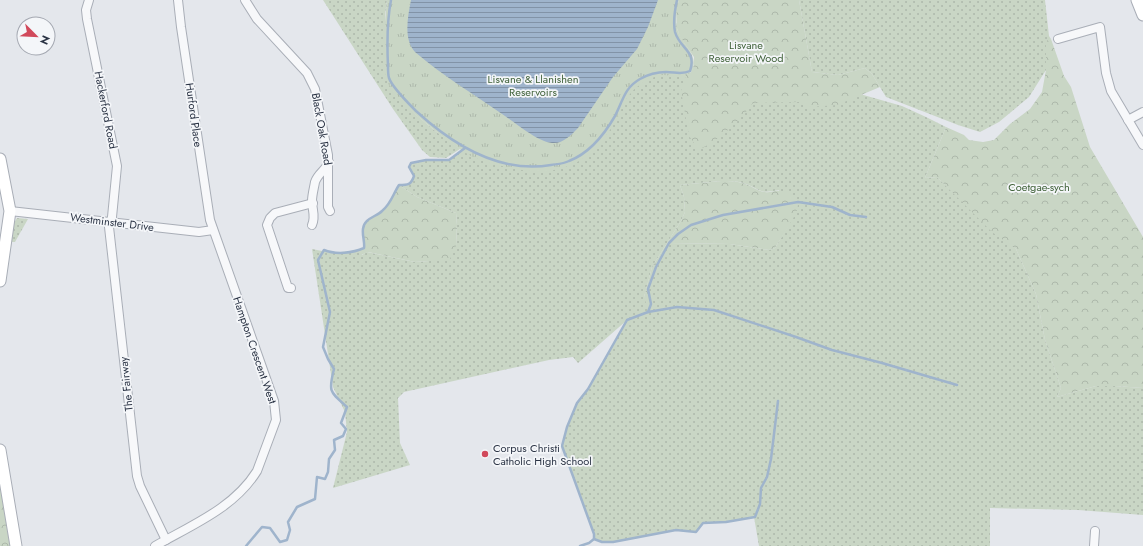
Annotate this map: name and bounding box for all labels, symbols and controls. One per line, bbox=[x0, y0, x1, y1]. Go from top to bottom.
north arrow bbox=[16, 16, 56, 56]
text: N bbox=[36, 33, 54, 47]
park label: Lisvane Reservoir Wood bbox=[709, 37, 783, 66]
street label: Hackerford Road bbox=[91, 70, 121, 150]
park label: Lisvane & Llanishen Reservoirs bbox=[488, 71, 578, 100]
street label: Hurford Place bbox=[182, 82, 206, 148]
street label: Black Oak Road bbox=[308, 92, 336, 166]
park label: Coetgae-sych bbox=[1008, 179, 1070, 195]
street label: Westminster Drive bbox=[69, 209, 155, 235]
street label: Hampton Crescent West bbox=[229, 294, 281, 406]
street label: The Fairway bbox=[115, 356, 137, 412]
place label: Corpus Christi Catholic High School bbox=[493, 440, 592, 469]
marker: Corpus Christi Catholic High School bbox=[480, 449, 490, 459]

